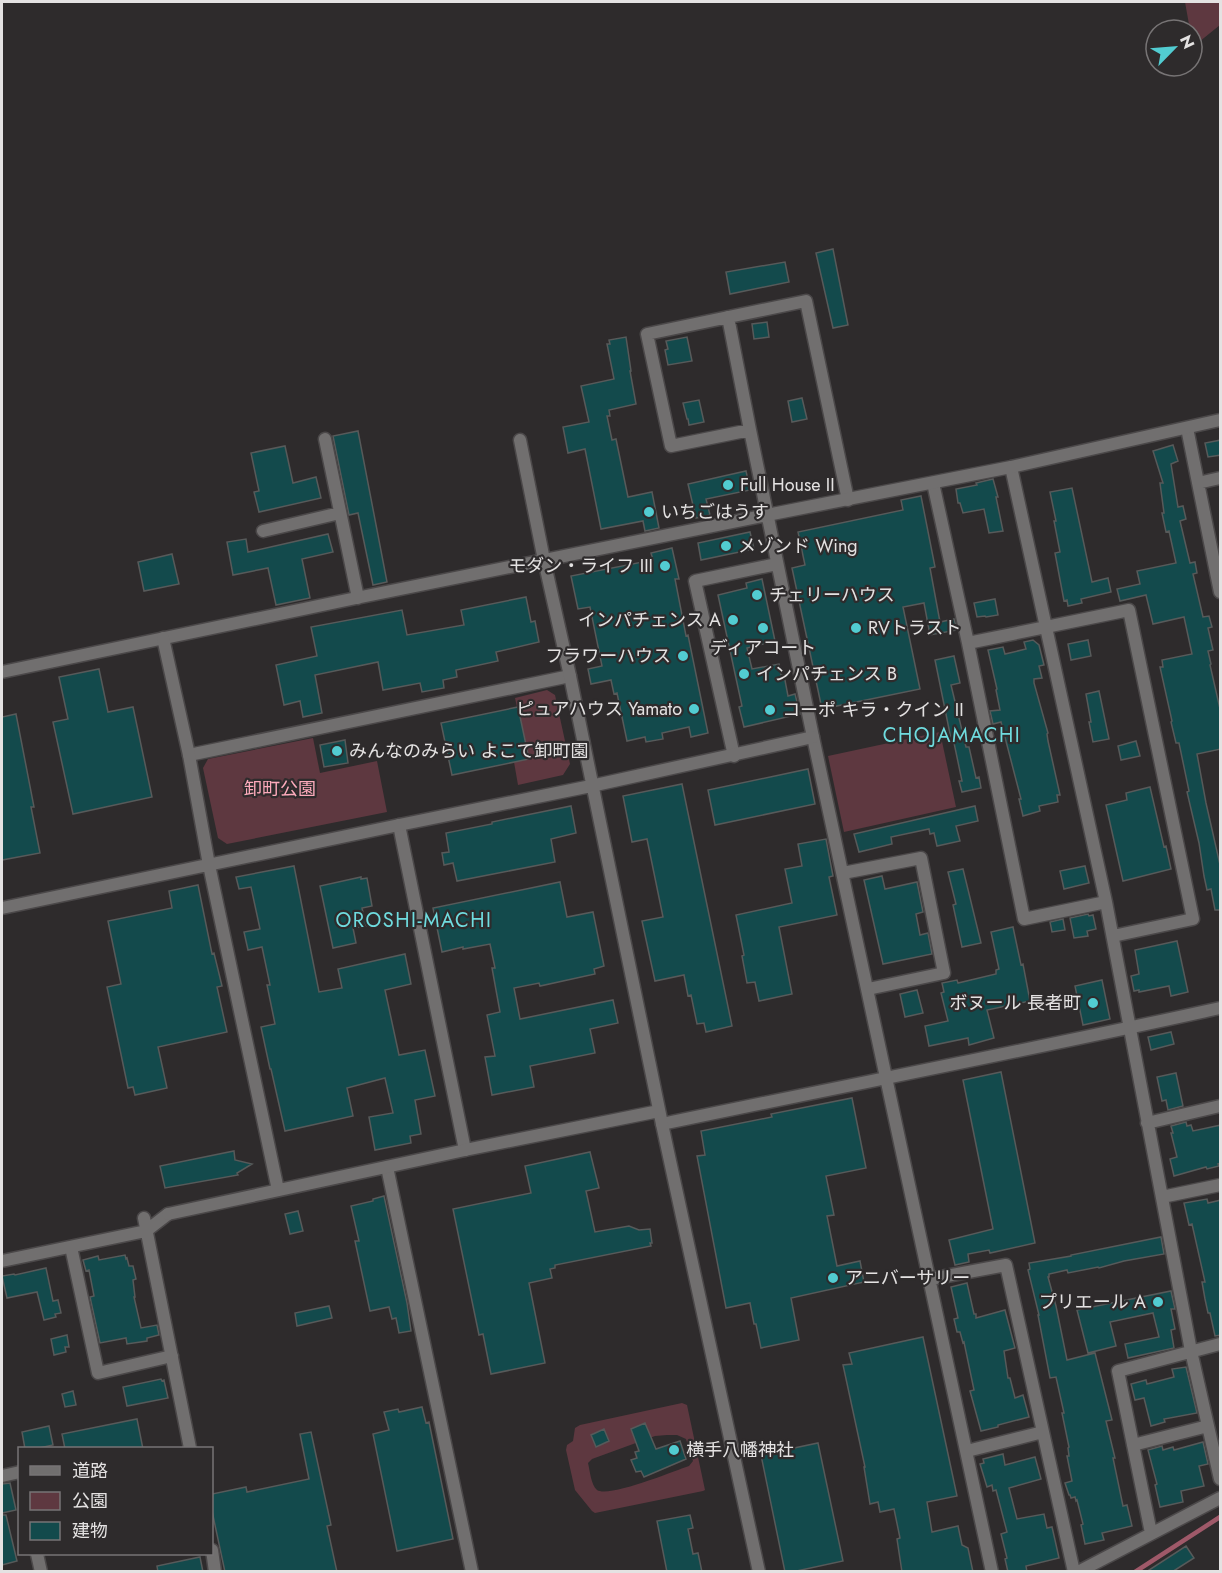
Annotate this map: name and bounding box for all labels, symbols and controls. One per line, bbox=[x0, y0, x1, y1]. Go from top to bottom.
north arrow bbox=[1144, 18, 1204, 78]
text: N bbox=[1174, 31, 1200, 52]
place label: Full House II bbox=[740, 472, 835, 498]
marker: Full House II bbox=[721, 478, 735, 492]
place label: いちごはうす bbox=[661, 499, 769, 525]
marker: いちごはうす bbox=[642, 505, 656, 519]
place label: メゾンド Wing bbox=[738, 533, 858, 559]
marker: メゾンド Wing bbox=[719, 539, 733, 553]
place label: モダン・ライフ III bbox=[508, 553, 653, 579]
marker: モダン・ライフ III bbox=[658, 559, 672, 573]
place label: チェリーハウス bbox=[769, 582, 895, 608]
marker: チェリーハウス bbox=[750, 588, 764, 602]
place label: インパチェンス A bbox=[578, 607, 721, 633]
marker: インパチェンス A bbox=[726, 613, 740, 627]
place label: RVトラスト bbox=[868, 615, 962, 641]
marker: ディアコート bbox=[756, 621, 770, 635]
marker: RVトラスト bbox=[849, 621, 863, 635]
place label: ディアコート bbox=[710, 635, 816, 661]
place label: フラワーハウス bbox=[545, 643, 671, 669]
marker: フラワーハウス bbox=[676, 649, 690, 663]
place label: インパチェンス B bbox=[756, 661, 897, 687]
marker: インパチェンス B bbox=[737, 667, 751, 681]
place label: ピュアハウス Yamato bbox=[516, 696, 682, 722]
place label: コーポ キラ・クイン II bbox=[782, 697, 964, 723]
marker: ピュアハウス Yamato bbox=[687, 702, 701, 716]
marker: コーポ キラ・クイン II bbox=[763, 703, 777, 717]
district label: CHOJAMACHI bbox=[883, 721, 1021, 750]
place label: みんなのみらい よこて卸町園 bbox=[349, 738, 588, 764]
marker: みんなのみらい よこて卸町園 bbox=[330, 744, 344, 758]
park label: 卸町公園 bbox=[244, 776, 316, 802]
district label: OROSHI-MACHI bbox=[336, 906, 492, 935]
place label: ボヌール 長者町 bbox=[950, 990, 1081, 1016]
marker: ボヌール 長者町 bbox=[1086, 996, 1100, 1010]
place label: アニバーサリー bbox=[845, 1265, 970, 1291]
marker: アニバーサリー bbox=[826, 1271, 840, 1285]
place label: プリエール A bbox=[1039, 1289, 1146, 1315]
marker: プリエール A bbox=[1151, 1295, 1165, 1309]
place label: 横手八幡神社 bbox=[686, 1437, 794, 1463]
marker: 横手八幡神社 bbox=[667, 1443, 681, 1457]
legend bbox=[18, 1447, 213, 1555]
text: 道路 bbox=[72, 1458, 108, 1484]
text: 公園 bbox=[72, 1488, 108, 1514]
text: 建物 bbox=[72, 1518, 108, 1544]

